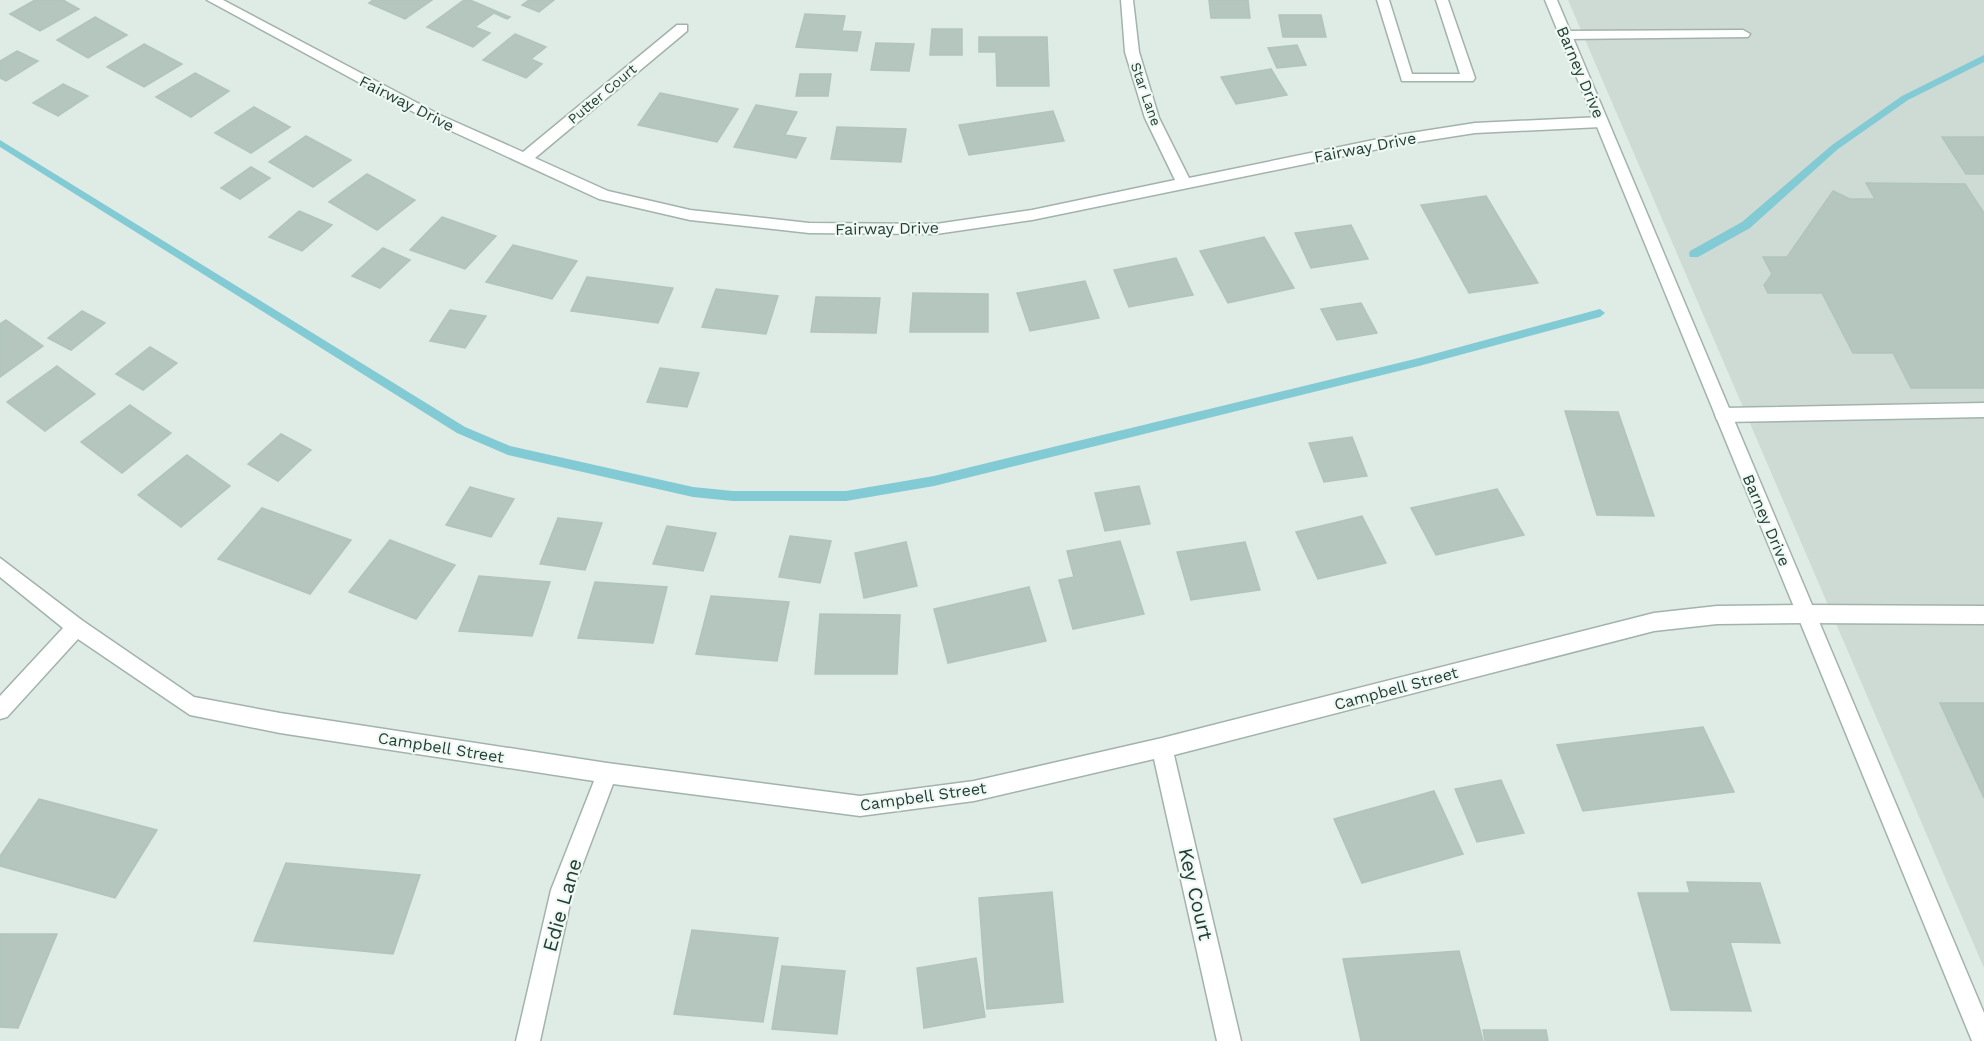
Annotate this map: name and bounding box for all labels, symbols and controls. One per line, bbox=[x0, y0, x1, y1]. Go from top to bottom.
street label: Barney Drive bbox=[1553, 23, 1608, 121]
street label: Star Lane bbox=[1128, 60, 1164, 128]
street label: Putter Court bbox=[565, 61, 639, 127]
street label: Fairway Drive bbox=[356, 71, 457, 135]
street label: Fairway Drive bbox=[1312, 128, 1418, 167]
street label: Fairway Drive bbox=[835, 218, 939, 239]
street label: Barney Drive bbox=[1739, 471, 1794, 569]
street label: Campbell Street bbox=[1332, 663, 1460, 714]
street label: Campbell Street bbox=[377, 728, 506, 767]
street label: Campbell Street bbox=[859, 778, 988, 815]
street label: Key Court bbox=[1174, 846, 1218, 943]
street label: Edie Lane bbox=[537, 856, 587, 954]

